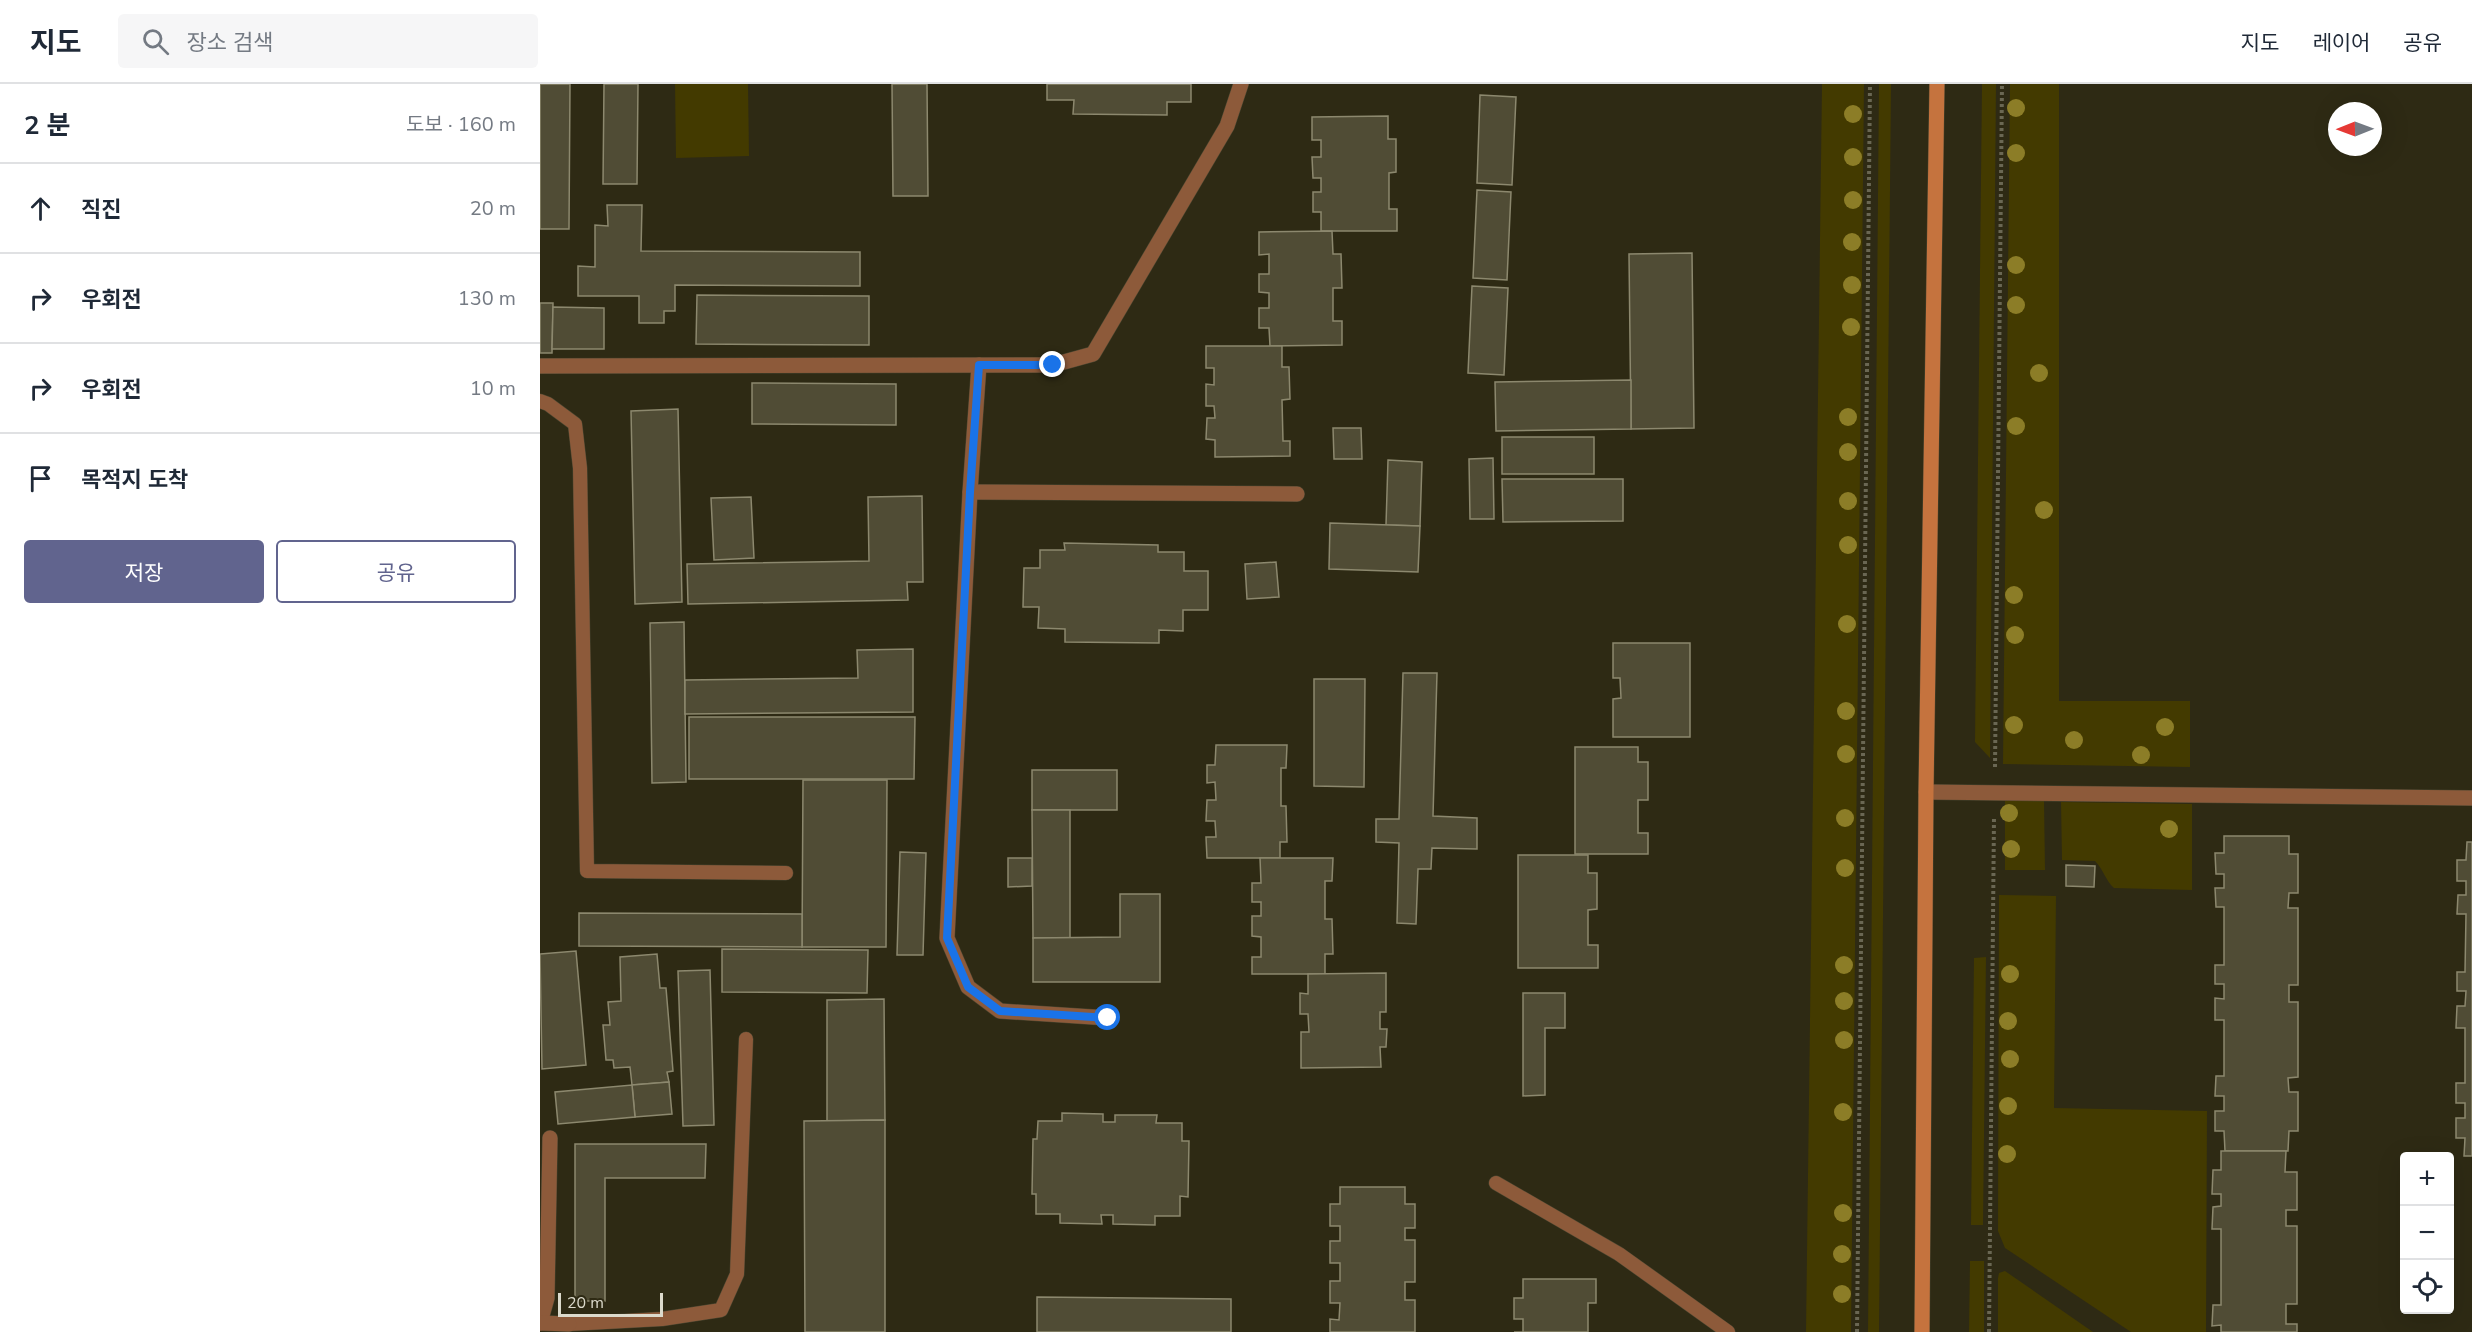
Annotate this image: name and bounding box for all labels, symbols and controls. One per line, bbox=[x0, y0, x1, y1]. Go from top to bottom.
search box bbox=[118, 14, 538, 68]
text: 지도 bbox=[30, 24, 82, 62]
icon: search bbox=[139, 25, 172, 58]
text: 장소 검색 bbox=[187, 28, 273, 58]
text: 지도 bbox=[2241, 29, 2279, 57]
text: 레이어 bbox=[2312, 29, 2370, 57]
text: 공유 bbox=[2403, 29, 2442, 57]
north arrow bbox=[2328, 102, 2382, 156]
text: 2 분 bbox=[24, 108, 71, 143]
text: 도보 · 160 m bbox=[406, 111, 516, 138]
icon: ahead bbox=[24, 192, 57, 225]
text: 직진 bbox=[81, 195, 121, 225]
text: 20 m bbox=[470, 195, 516, 222]
icon: right bbox=[24, 282, 57, 315]
text: 우회전 bbox=[81, 285, 142, 315]
text: 130 m bbox=[458, 285, 516, 312]
route end bbox=[1039, 351, 1065, 377]
icon: right bbox=[24, 372, 57, 405]
text: 우회전 bbox=[81, 375, 142, 405]
text: 10 m bbox=[470, 375, 516, 402]
icon: arrive bbox=[24, 462, 57, 495]
text: 목적지 도착 bbox=[81, 465, 188, 495]
button: 저장 bbox=[24, 540, 264, 603]
button: 공유 bbox=[276, 540, 516, 603]
route start bbox=[1094, 1004, 1120, 1030]
map controls bbox=[2400, 1152, 2454, 1314]
button: + bbox=[2400, 1152, 2454, 1206]
button: − bbox=[2400, 1206, 2454, 1260]
button: locate bbox=[2400, 1260, 2454, 1314]
scale bar bbox=[558, 1290, 663, 1318]
text: 20 m bbox=[567, 1292, 604, 1314]

